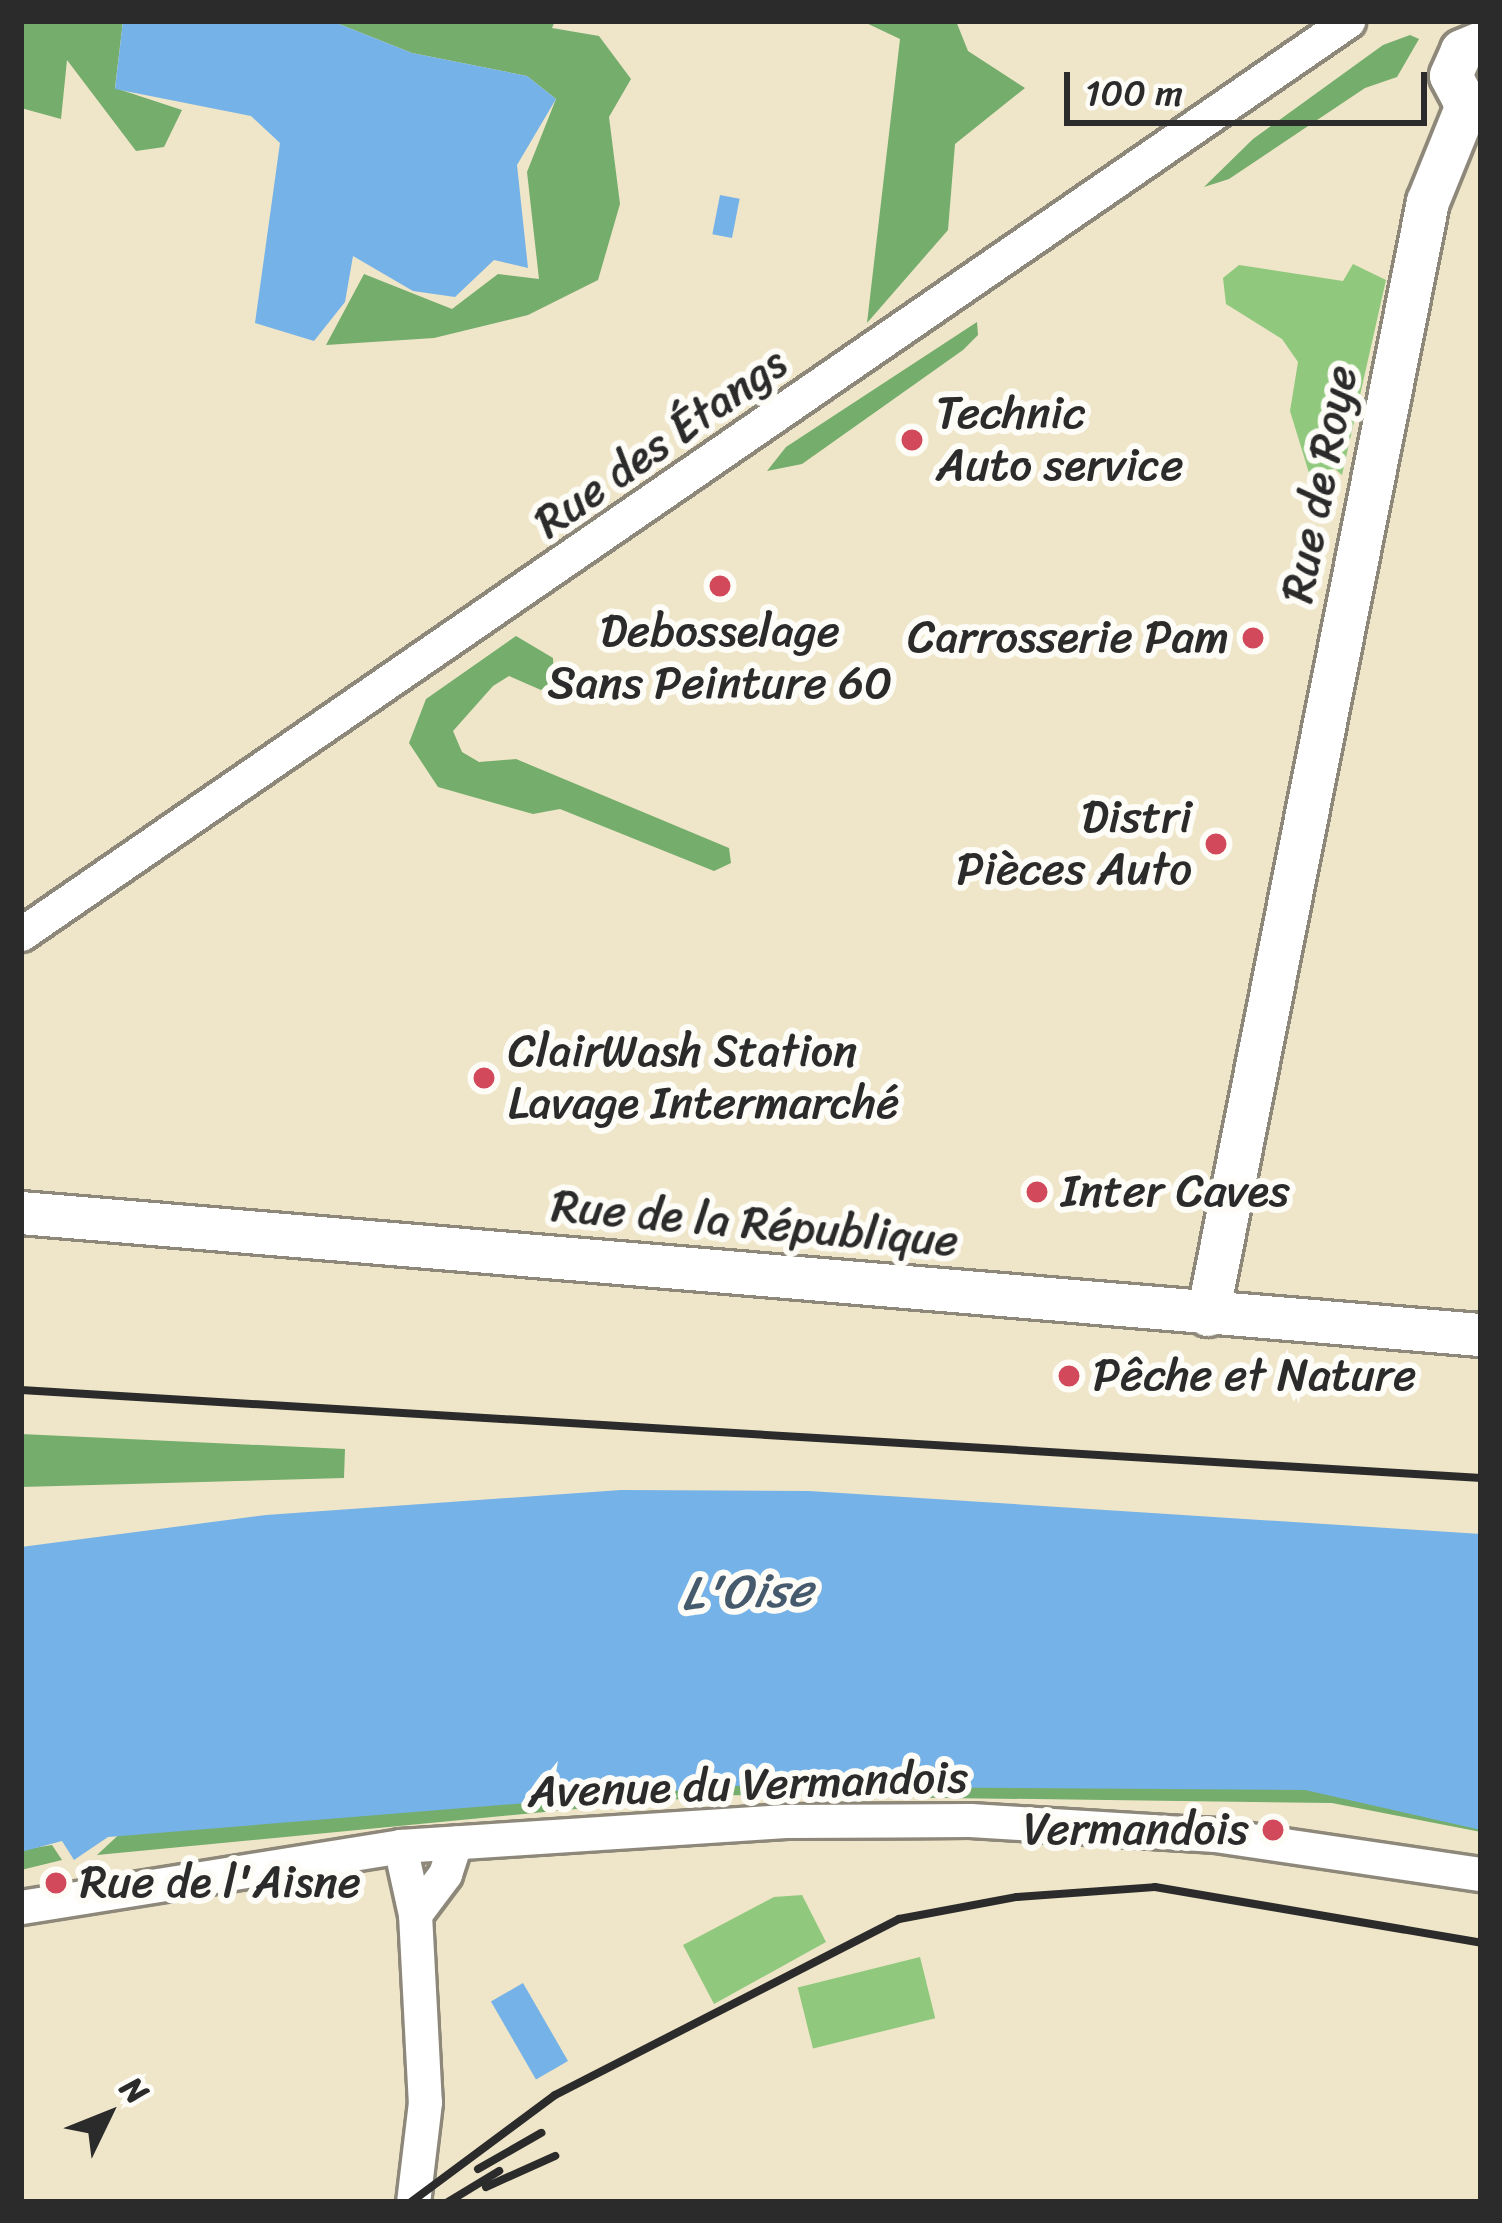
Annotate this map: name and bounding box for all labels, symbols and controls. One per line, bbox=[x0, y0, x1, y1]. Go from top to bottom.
scale bar bbox=[1070, 48, 1433, 122]
text: 100 m bbox=[1085, 61, 1183, 125]
street label: Rue des Étangs bbox=[522, 335, 800, 551]
street label: Rue de Roye bbox=[1270, 360, 1370, 608]
place label: Technic Auto service bbox=[936, 387, 1184, 493]
marker: Technic Auto service bbox=[899, 427, 925, 453]
marker: Debosselage Sans Peinture 60 bbox=[707, 573, 733, 599]
place label: Debosselage Sans Peinture 60 bbox=[547, 605, 893, 711]
place label: Carrosserie Pam bbox=[908, 611, 1229, 665]
marker: Carrosserie Pam bbox=[1240, 625, 1266, 651]
place label: Distri Pièces Auto bbox=[955, 791, 1192, 897]
marker: Distri Pièces Auto bbox=[1203, 831, 1229, 857]
place label: ClairWash Station Lavage Intermarché bbox=[508, 1025, 899, 1131]
marker: ClairWash Station Lavage Intermarché bbox=[471, 1065, 497, 1091]
place label: Inter Caves bbox=[1061, 1165, 1291, 1219]
street label: Rue de la République bbox=[549, 1179, 961, 1269]
marker: Inter Caves bbox=[1024, 1179, 1050, 1205]
place label: Pêche et Nature bbox=[1093, 1349, 1417, 1403]
marker: Pêche et Nature bbox=[1056, 1363, 1082, 1389]
water label: L'Oise bbox=[680, 1560, 814, 1622]
street label: Avenue du Vermandois bbox=[527, 1750, 969, 1820]
place label: Vermandois bbox=[1024, 1803, 1249, 1857]
marker: Vermandois bbox=[1260, 1817, 1286, 1843]
place label: Rue de l'Aisne bbox=[80, 1856, 365, 1910]
marker: Rue de l'Aisne bbox=[43, 1870, 69, 1896]
north arrow bbox=[48, 2055, 168, 2175]
text: N bbox=[105, 2062, 163, 2119]

